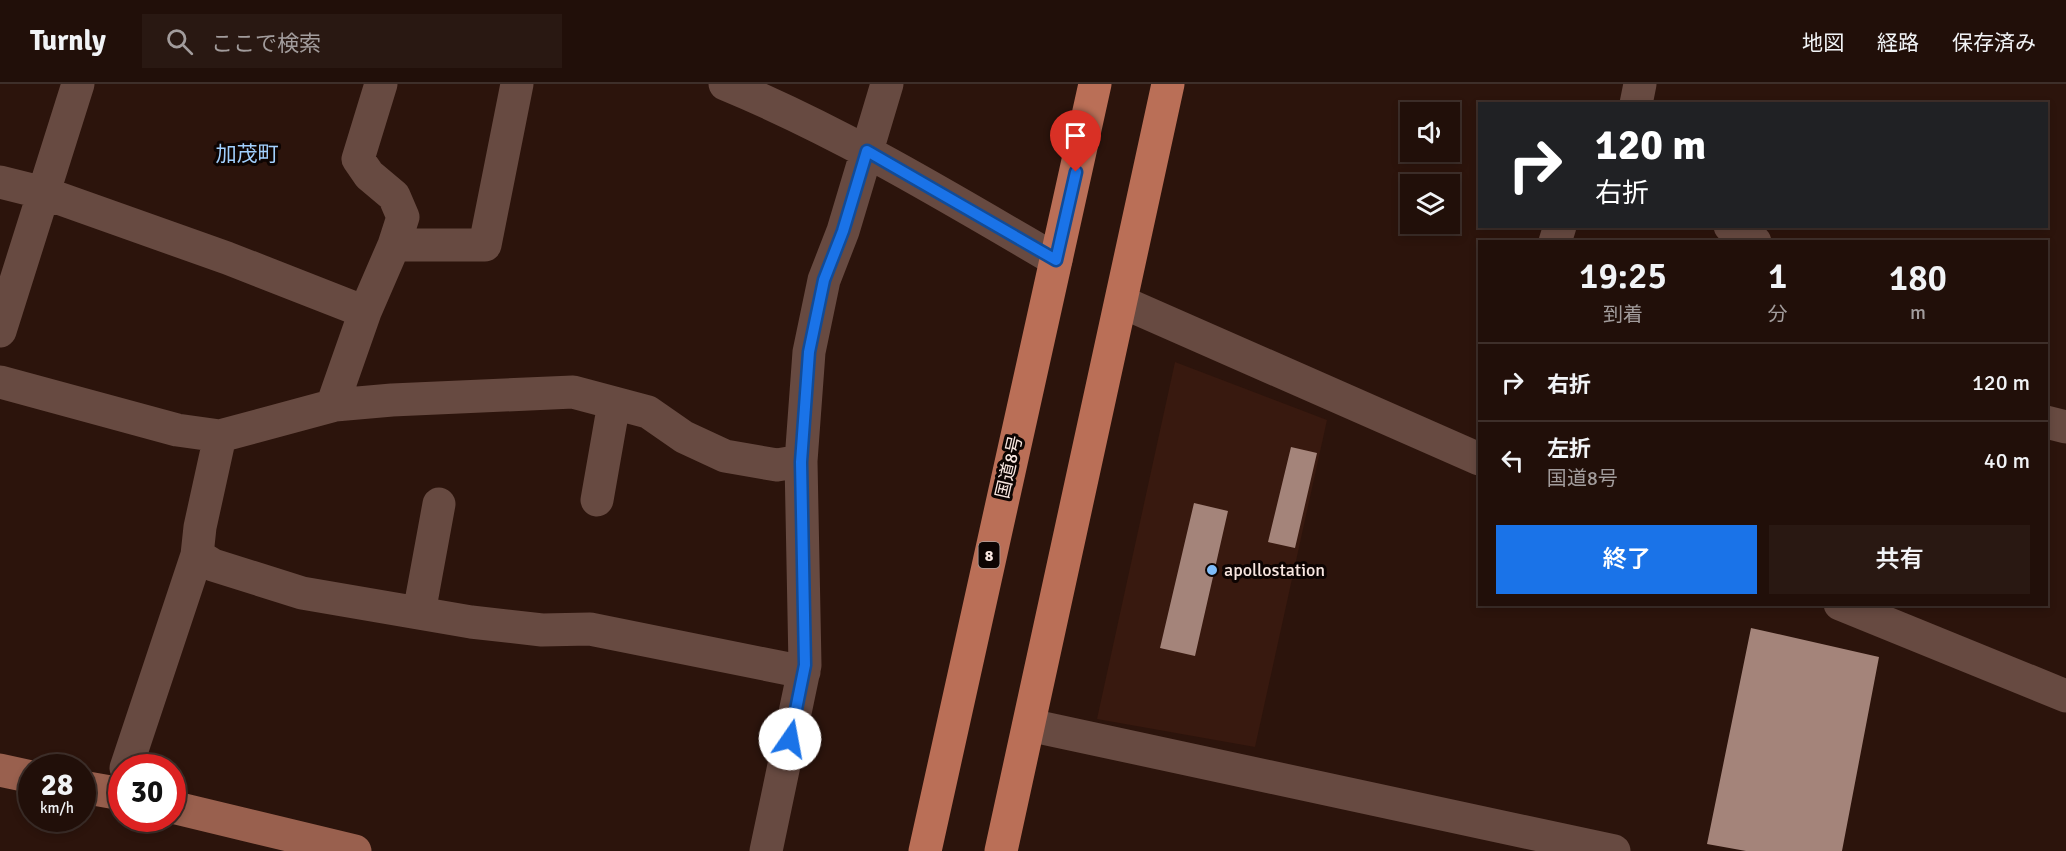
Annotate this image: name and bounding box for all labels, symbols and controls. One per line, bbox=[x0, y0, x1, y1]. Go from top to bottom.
search box bbox=[142, 14, 562, 68]
text: Turnly bbox=[30, 24, 106, 58]
icon: search bbox=[163, 25, 196, 58]
text: ここで検索 bbox=[211, 30, 321, 57]
text: 地図 bbox=[1802, 30, 1844, 56]
text: 経路 bbox=[1877, 30, 1919, 56]
text: 保存済み bbox=[1952, 30, 2036, 56]
map controls bbox=[1400, 102, 1460, 234]
button: sound bbox=[1400, 102, 1460, 162]
pin bbox=[1050, 110, 1101, 172]
icon: arrive bbox=[1059, 119, 1092, 152]
text: 120 m bbox=[1595, 120, 1706, 171]
icon: right bbox=[1496, 126, 1574, 204]
district label: 加茂町 bbox=[216, 141, 279, 167]
button: layers bbox=[1400, 174, 1460, 234]
text: 右折 bbox=[1595, 177, 1649, 210]
text: 19:25 bbox=[1579, 254, 1667, 299]
text: 1 bbox=[1768, 254, 1788, 299]
text: 180 bbox=[1889, 256, 1947, 301]
text: m bbox=[1910, 300, 1926, 325]
text: 到着 bbox=[1603, 302, 1643, 327]
text: 分 bbox=[1768, 302, 1788, 327]
icon: right bbox=[1496, 366, 1529, 399]
text: 120 m bbox=[1972, 369, 2030, 396]
text: 右折 bbox=[1547, 371, 1591, 398]
street label: 国道8号 bbox=[991, 433, 1027, 501]
text: 左折 bbox=[1547, 435, 1591, 462]
icon: left bbox=[1496, 444, 1529, 477]
text: 40 m bbox=[1984, 447, 2030, 474]
text: 国道8号 bbox=[1547, 466, 1618, 491]
button: 終了 bbox=[1496, 525, 1757, 594]
button: 共有 bbox=[1769, 525, 2030, 594]
road number: 8 bbox=[978, 542, 1000, 568]
place label: apollostation bbox=[1224, 559, 1325, 581]
marker: apollostation bbox=[1205, 563, 1219, 577]
position arrow bbox=[758, 707, 822, 771]
speed limit sign: 30 bbox=[108, 754, 186, 832]
text: 28 bbox=[41, 767, 73, 804]
text: km/h bbox=[40, 799, 74, 817]

